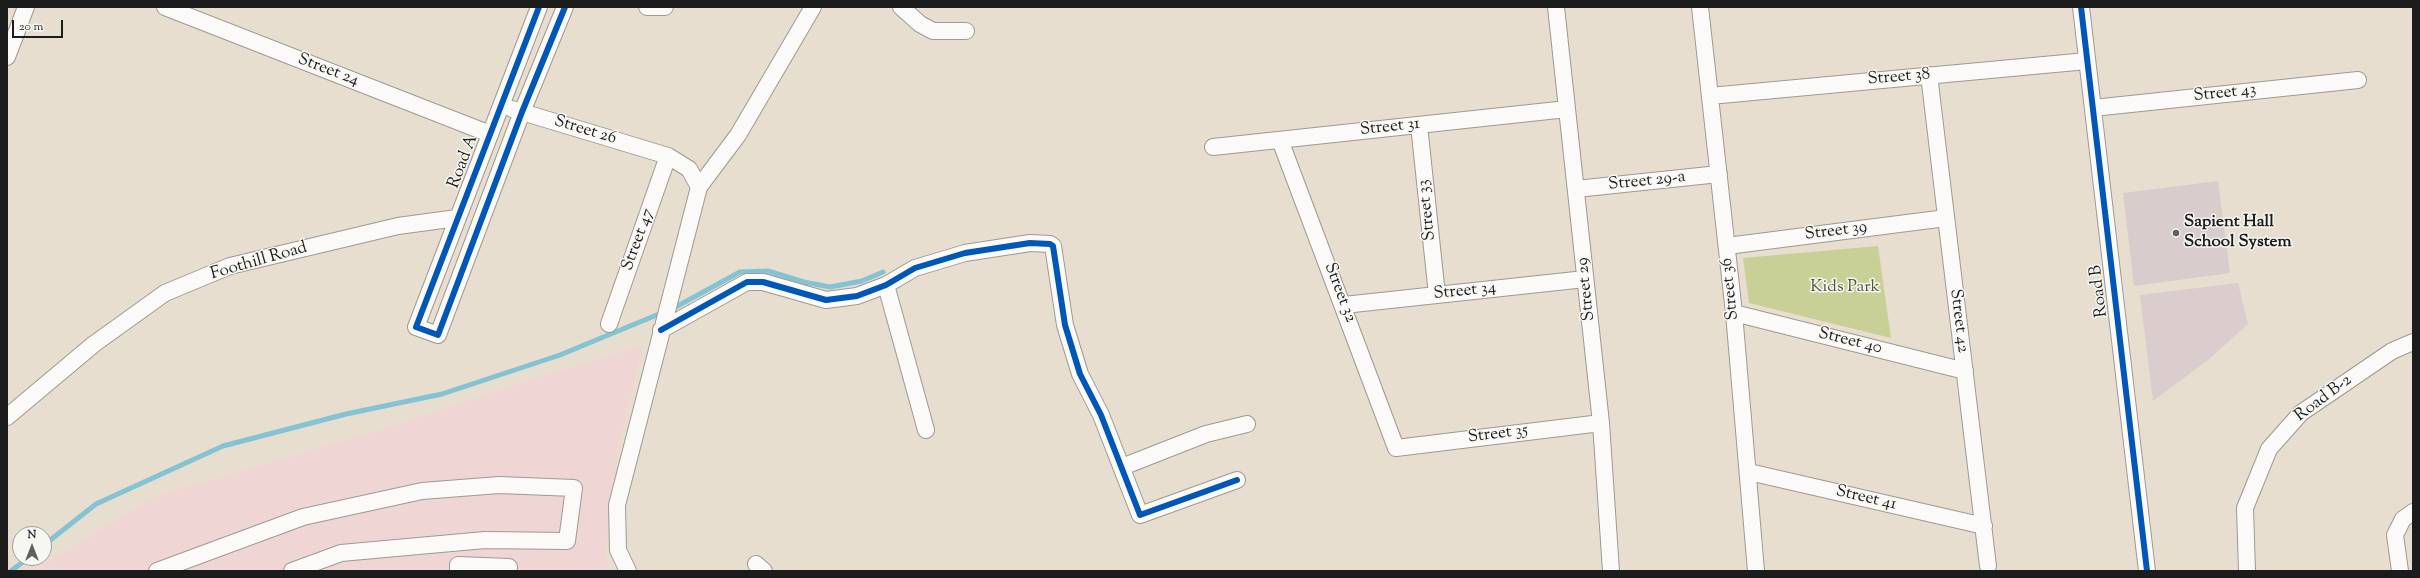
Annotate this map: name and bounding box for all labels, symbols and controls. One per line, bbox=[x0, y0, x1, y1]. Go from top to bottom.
scale bar bbox=[14, 12, 65, 38]
text: 20 m bbox=[19, 18, 43, 36]
street label: Street 24 bbox=[294, 50, 362, 92]
street label: Street 38 bbox=[1867, 65, 1931, 91]
street label: Street 43 bbox=[2193, 81, 2257, 107]
street label: Street 26 bbox=[551, 112, 619, 150]
street label: Street 31 bbox=[1359, 115, 1421, 141]
street label: Road A bbox=[445, 132, 483, 192]
street label: Street 29-a bbox=[1607, 168, 1687, 196]
street label: Street 33 bbox=[1415, 178, 1441, 242]
street label: Street 47 bbox=[618, 206, 660, 274]
place label: Sapient Hall School System bbox=[2184, 213, 2291, 253]
street label: Street 39 bbox=[1804, 218, 1868, 246]
marker: Sapient Hall School System bbox=[2171, 228, 2181, 238]
street label: Foothill Road bbox=[208, 238, 310, 286]
street label: Street 29 bbox=[1574, 256, 1600, 322]
street label: Street 36 bbox=[1718, 257, 1744, 321]
street label: Street 32 bbox=[1318, 260, 1360, 326]
street label: Road B bbox=[2087, 264, 2113, 318]
park label: Kids Park bbox=[1810, 278, 1880, 298]
street label: Street 34 bbox=[1433, 279, 1497, 305]
street label: Street 42 bbox=[1944, 288, 1972, 354]
street label: Street 40 bbox=[1816, 324, 1884, 360]
street label: Road B-2 bbox=[2291, 371, 2357, 427]
street label: Street 35 bbox=[1467, 421, 1529, 449]
street label: Street 41 bbox=[1834, 482, 1898, 516]
north arrow bbox=[12, 526, 52, 566]
text: N bbox=[28, 527, 36, 543]

